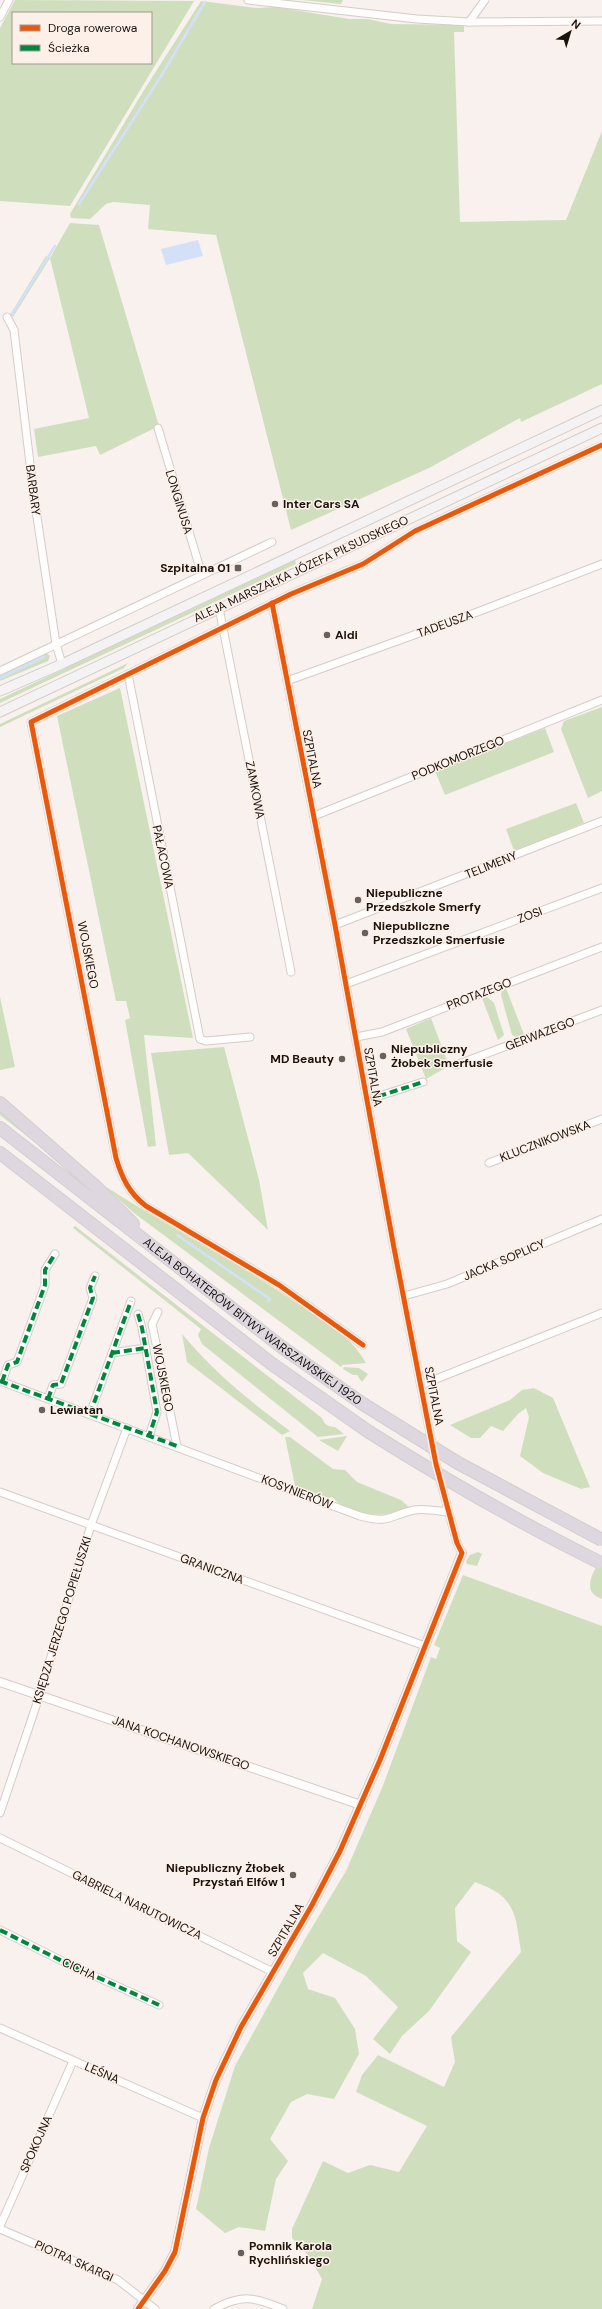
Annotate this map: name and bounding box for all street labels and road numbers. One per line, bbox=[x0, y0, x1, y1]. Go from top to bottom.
street label: BARBARY bbox=[22, 464, 44, 516]
street label: LONGINUSA bbox=[162, 468, 196, 536]
street label: ALEJA MARSZAŁKA JÓZEFA PIŁSUDSKIEGO bbox=[191, 512, 411, 626]
street label: TADEUSZA bbox=[415, 607, 475, 641]
street label: SZPITALNA bbox=[298, 728, 326, 790]
street label: PODKOMORZEGO bbox=[409, 732, 507, 784]
street label: ZAMKOWA bbox=[242, 760, 268, 820]
street label: PAŁACOWA bbox=[148, 824, 178, 890]
street label: TELIMENY bbox=[463, 847, 519, 883]
street label: ZOSI bbox=[515, 903, 545, 927]
street label: WOJSKIEGO bbox=[74, 920, 102, 990]
street label: PROTAZEGO bbox=[444, 974, 514, 1014]
street label: GERWAZEGO bbox=[503, 1013, 577, 1055]
street label: SZPITALNA bbox=[360, 1046, 386, 1108]
street label: KLUCZNIKOWSKA bbox=[497, 1116, 593, 1166]
street label: ALEJA BOHATERÓW BITWY WARSZAWSKIEJ 1920 bbox=[140, 1234, 365, 1409]
street label: JACKA SOPLICY bbox=[461, 1236, 547, 1284]
street label: WOJSKIEGO bbox=[149, 1343, 177, 1413]
street label: SZPITALNA bbox=[420, 1365, 448, 1427]
street label: KOSYNIERÓW bbox=[259, 1471, 335, 1513]
street label: KSIĘDZA JERZEGO POPIEŁUSZKI bbox=[29, 1534, 95, 1706]
street label: GRANICZNA bbox=[178, 1550, 246, 1588]
street label: JANA KOCHANOWSKIEGO bbox=[110, 1712, 252, 1774]
street label: GABRIELA NARUTOWICZA bbox=[69, 1867, 205, 1943]
street label: SZPITALNA bbox=[264, 1900, 308, 1960]
street label: CICHA bbox=[59, 1954, 99, 1984]
street label: LEŚNA bbox=[82, 2059, 122, 2087]
street label: SPOKOJNA bbox=[16, 2113, 56, 2175]
street label: PIOTRA SKARGI bbox=[32, 2236, 116, 2286]

